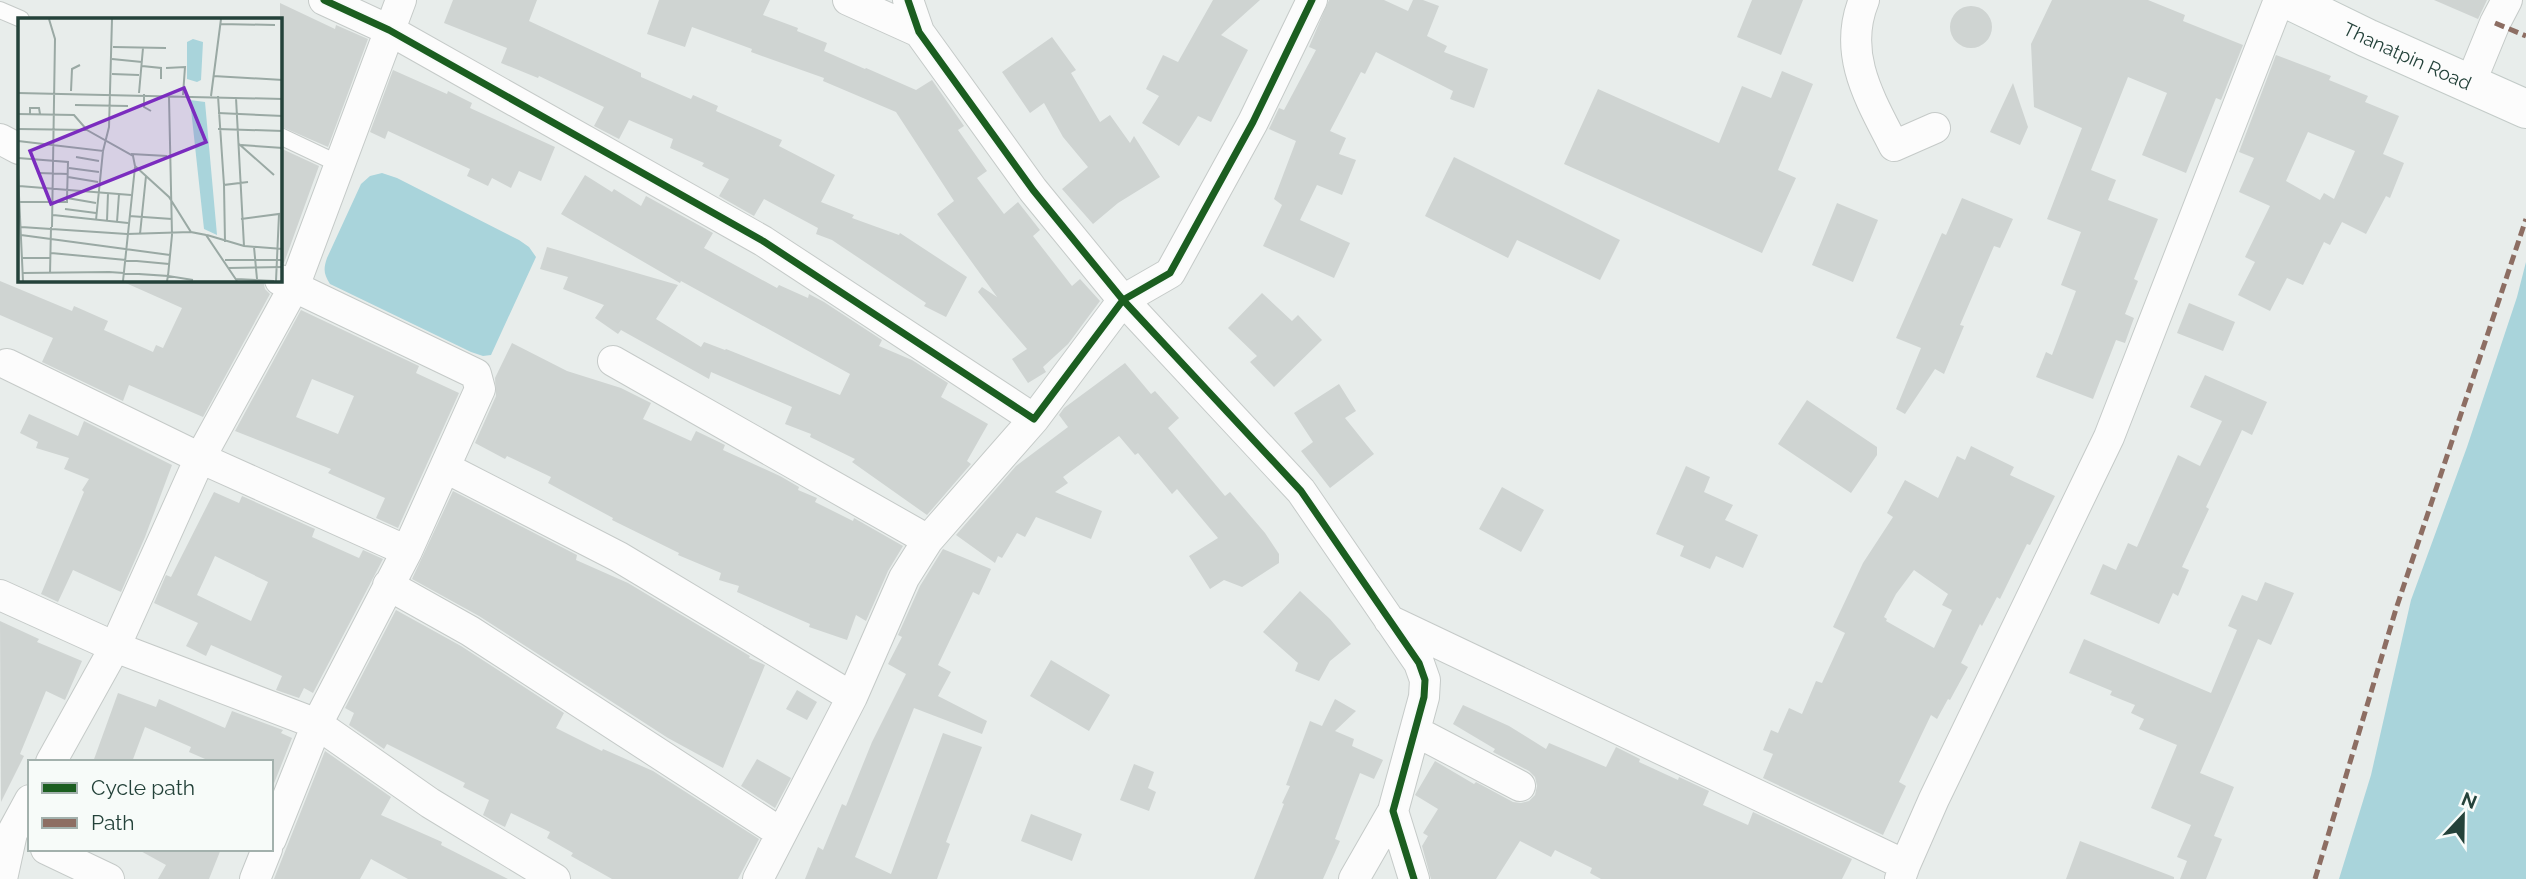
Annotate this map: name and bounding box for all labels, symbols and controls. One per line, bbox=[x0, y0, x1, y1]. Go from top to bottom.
street label: Thanatpin Road bbox=[2340, 17, 2475, 94]
inset map bbox=[18, 18, 282, 282]
legend bbox=[28, 760, 273, 851]
text: Cycle path bbox=[91, 775, 195, 800]
north arrow bbox=[2428, 781, 2498, 851]
text: N bbox=[2459, 787, 2480, 813]
text: Path bbox=[91, 810, 135, 835]

